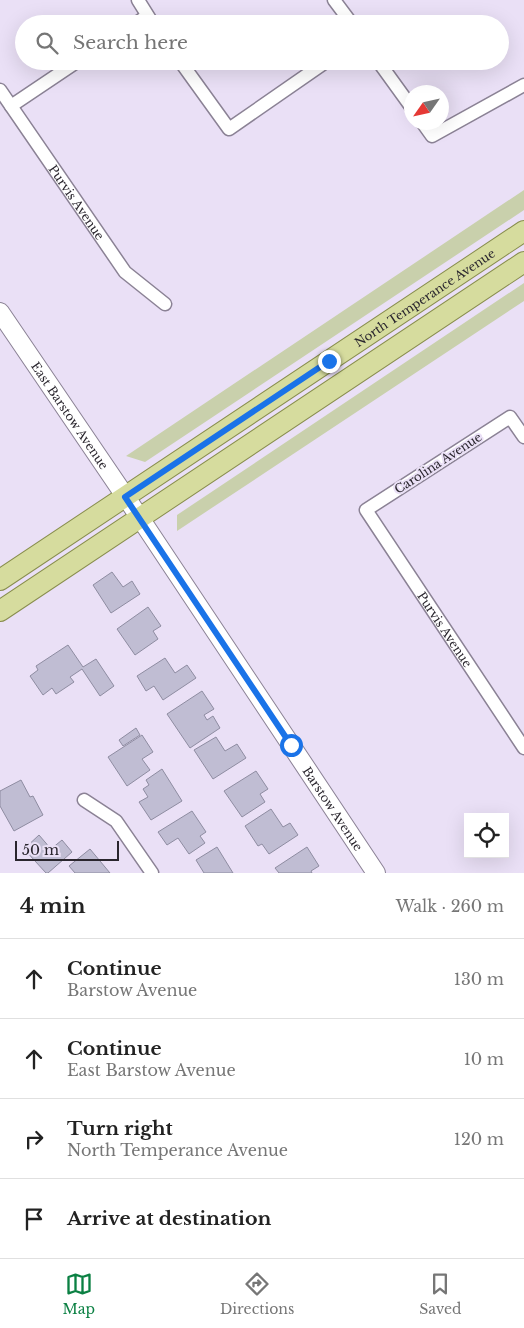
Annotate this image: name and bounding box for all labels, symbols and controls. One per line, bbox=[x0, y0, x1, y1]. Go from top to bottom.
search box bbox=[15, 15, 509, 70]
icon: search bbox=[33, 29, 61, 57]
text: Search here bbox=[73, 31, 188, 54]
north arrow bbox=[404, 85, 449, 130]
street label: Purvis Avenue bbox=[46, 162, 108, 243]
street label: North Temperance Avenue bbox=[351, 245, 498, 350]
route end bbox=[318, 350, 341, 373]
street label: East Barstow Avenue bbox=[28, 359, 112, 472]
street label: Carolina Avenue bbox=[391, 429, 485, 497]
street label: Purvis Avenue bbox=[415, 589, 476, 670]
route start bbox=[280, 734, 303, 757]
street label: Barstow Avenue bbox=[300, 764, 367, 854]
map controls bbox=[464, 813, 509, 858]
button: locate bbox=[464, 813, 509, 858]
scale bar bbox=[15, 838, 119, 861]
text: 50 m bbox=[22, 841, 59, 859]
text: 4 min bbox=[20, 893, 86, 919]
text: Walk · 260 m bbox=[396, 896, 504, 916]
text: Continue bbox=[67, 957, 162, 980]
icon: ahead bbox=[20, 965, 48, 993]
text: 130 m bbox=[454, 969, 504, 989]
text: Barstow Avenue bbox=[67, 980, 197, 1000]
text: Continue bbox=[67, 1037, 162, 1060]
icon: ahead bbox=[20, 1045, 48, 1073]
text: 10 m bbox=[464, 1049, 504, 1069]
text: East Barstow Avenue bbox=[67, 1060, 236, 1080]
text: Turn right bbox=[67, 1117, 173, 1140]
icon: right bbox=[20, 1125, 48, 1153]
text: 120 m bbox=[454, 1129, 504, 1149]
text: North Temperance Avenue bbox=[67, 1140, 288, 1160]
icon: arrive bbox=[20, 1205, 48, 1233]
text: Arrive at destination bbox=[67, 1207, 271, 1230]
tab: Map bbox=[62, 1270, 95, 1318]
tab: Directions bbox=[220, 1270, 294, 1318]
tab: Saved bbox=[419, 1270, 462, 1318]

